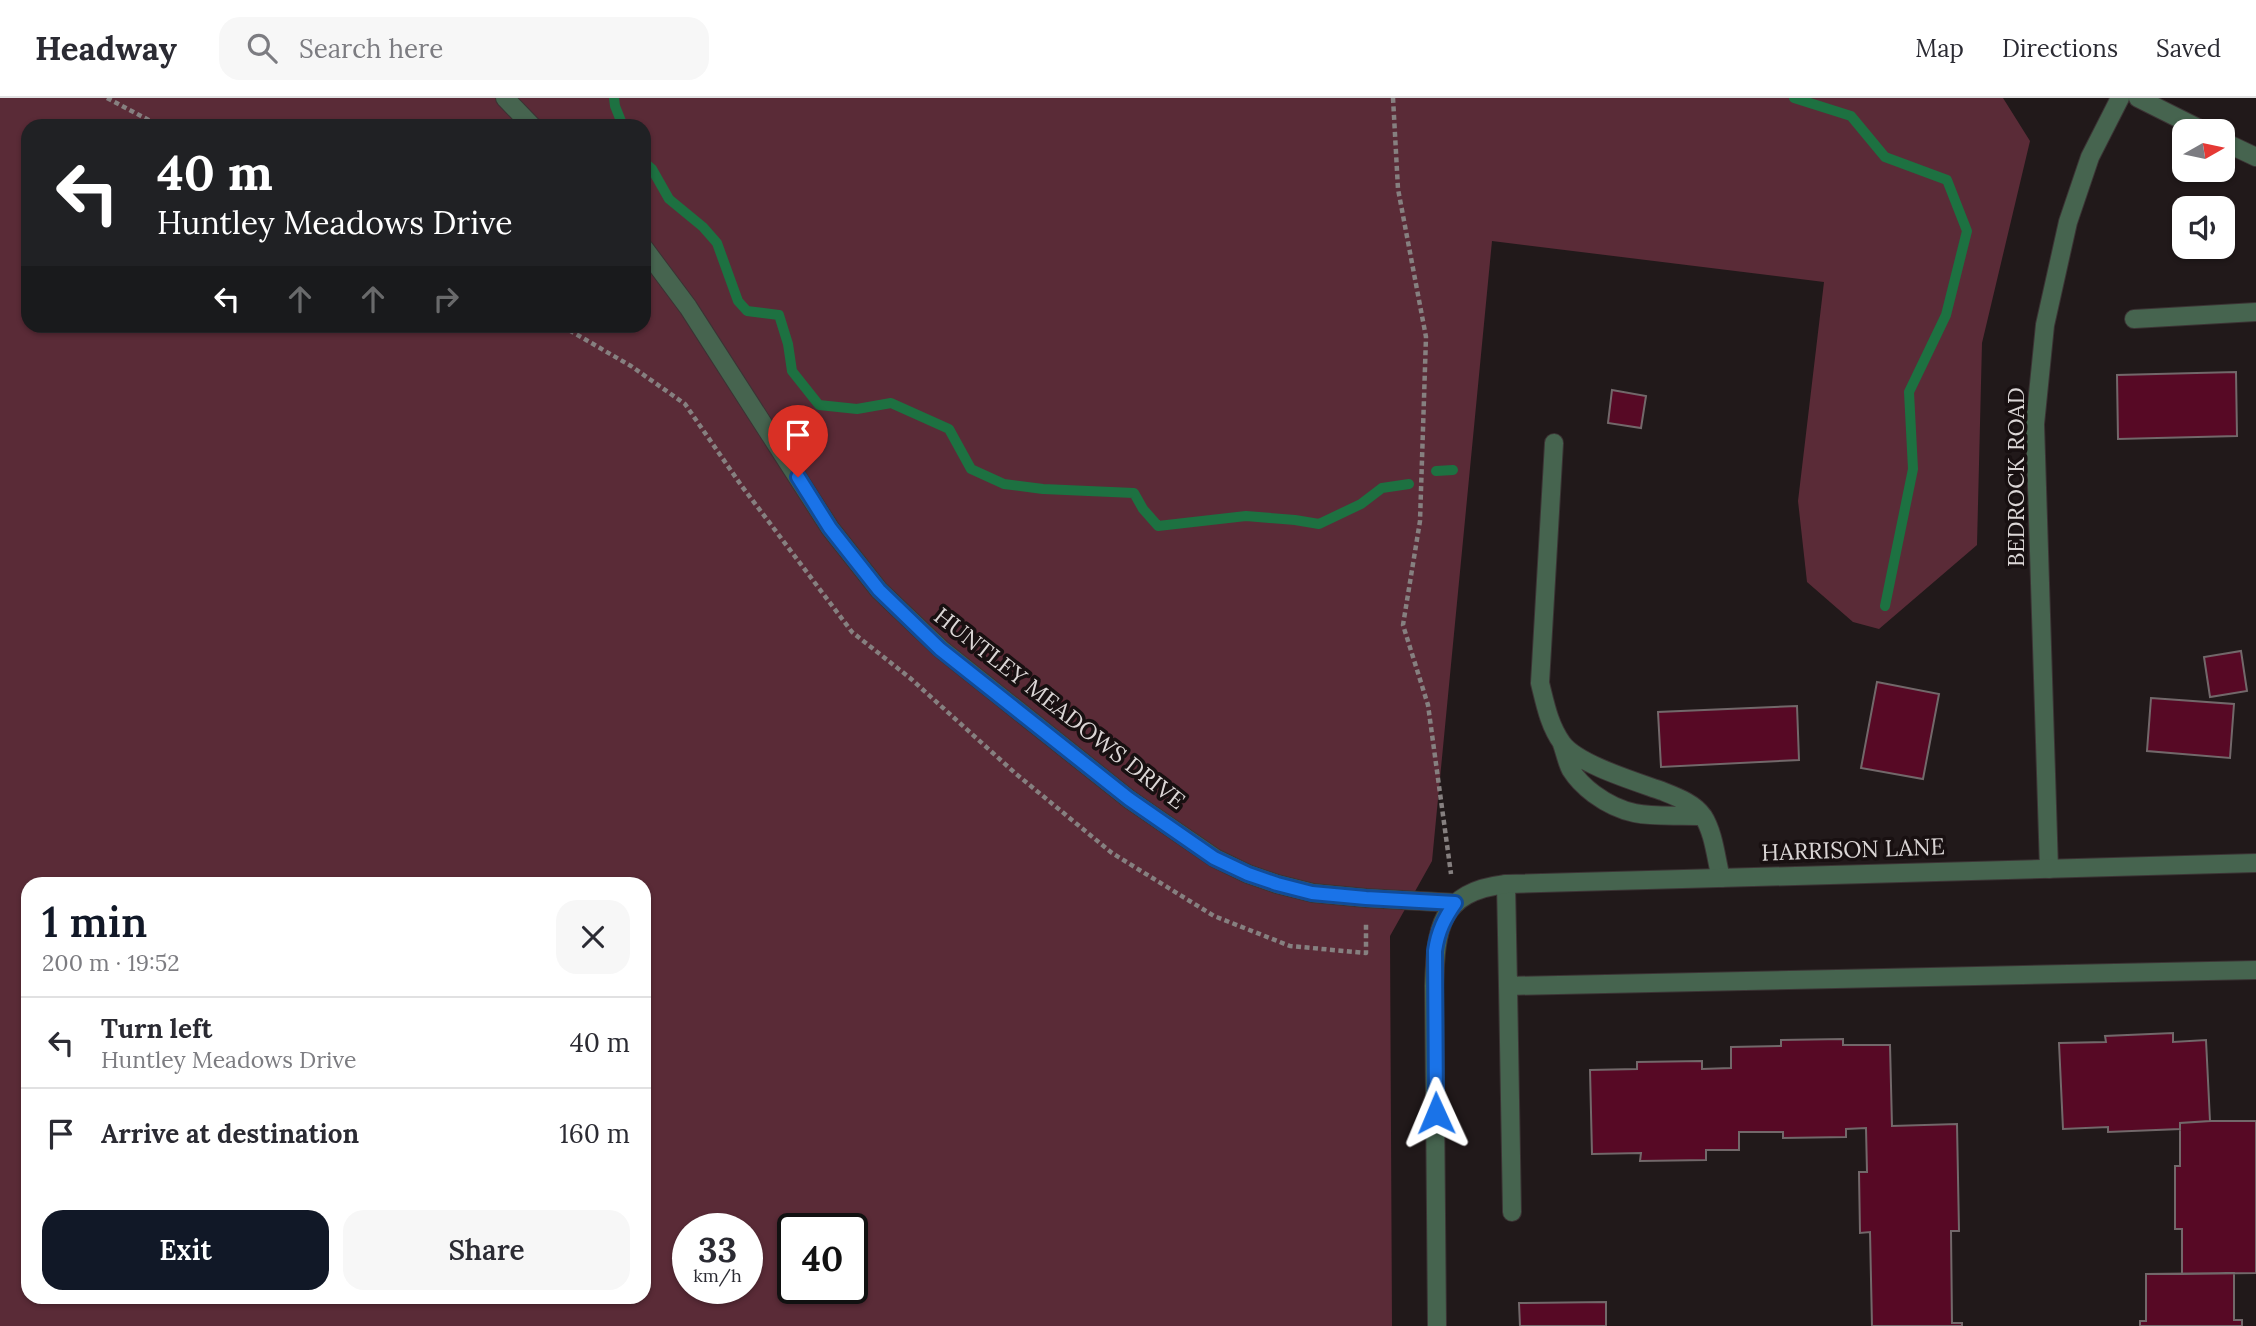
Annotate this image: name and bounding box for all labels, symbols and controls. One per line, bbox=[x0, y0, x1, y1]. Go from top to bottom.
search box bbox=[219, 17, 709, 80]
text: Headway bbox=[35, 27, 177, 69]
icon: search bbox=[243, 29, 281, 67]
text: Search here bbox=[299, 32, 443, 65]
text: Map bbox=[1915, 33, 1964, 64]
text: Directions bbox=[2002, 33, 2118, 64]
text: Saved bbox=[2156, 33, 2221, 64]
north arrow bbox=[2172, 119, 2235, 182]
map controls bbox=[2172, 119, 2235, 259]
text: 40 m bbox=[157, 141, 273, 203]
icon: left bbox=[42, 147, 133, 238]
button: sound bbox=[2172, 196, 2235, 259]
text: Huntley Meadows Drive bbox=[157, 202, 513, 243]
icon: left bbox=[208, 280, 246, 318]
icon: ahead bbox=[281, 280, 319, 318]
icon: ahead bbox=[354, 280, 392, 318]
icon: right bbox=[427, 280, 465, 318]
street label: BEDROCK ROAD bbox=[2001, 387, 2030, 567]
pin bbox=[768, 405, 828, 477]
icon: arrive bbox=[779, 416, 817, 454]
street label: HUNTLEY MEADOWS DRIVE bbox=[929, 601, 1191, 815]
street label: HARRISON LANE bbox=[1761, 831, 1945, 867]
text: 1 min bbox=[42, 895, 147, 949]
button: close bbox=[556, 900, 630, 974]
text: 200 m · 19:52 bbox=[42, 948, 180, 977]
text: Turn left bbox=[101, 1012, 212, 1045]
icon: left bbox=[42, 1024, 80, 1062]
text: 40 m bbox=[570, 1026, 630, 1059]
text: Huntley Meadows Drive bbox=[101, 1045, 357, 1074]
position arrow bbox=[1399, 1076, 1473, 1150]
icon: arrive bbox=[42, 1115, 80, 1153]
text: Arrive at destination bbox=[101, 1117, 359, 1150]
text: 160 m bbox=[559, 1117, 630, 1150]
button: Exit bbox=[42, 1210, 329, 1290]
button: Share bbox=[343, 1210, 630, 1290]
speed limit sign: 40 bbox=[777, 1213, 868, 1304]
text: 33 bbox=[698, 1227, 737, 1272]
text: km/h bbox=[693, 1264, 742, 1287]

